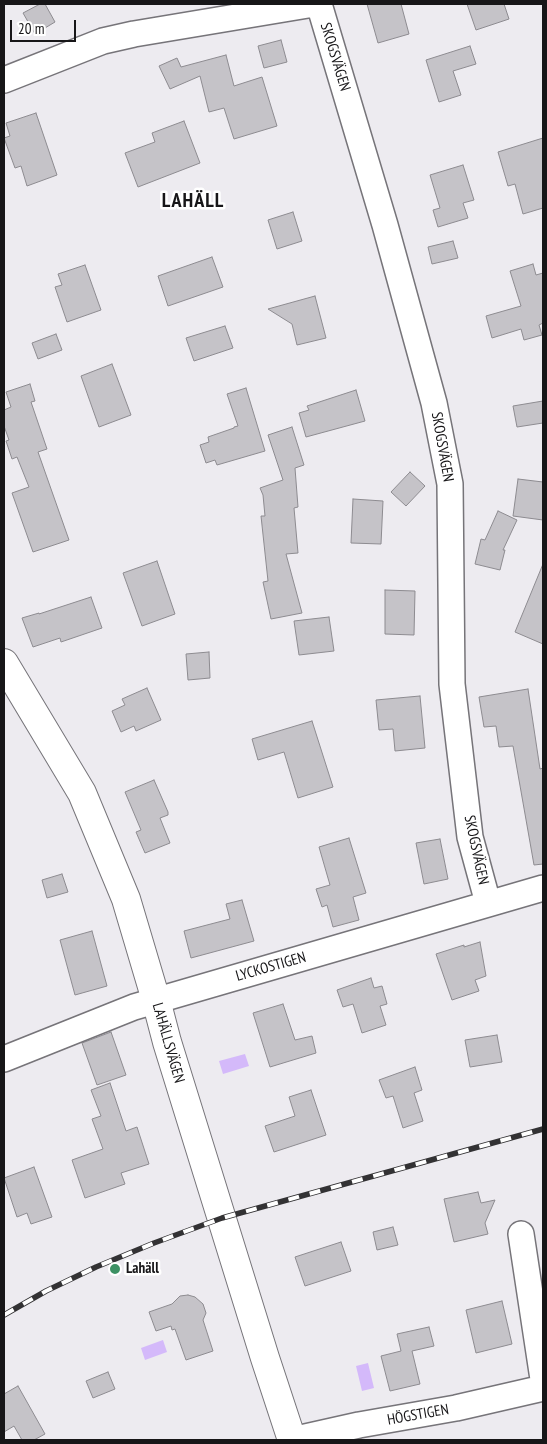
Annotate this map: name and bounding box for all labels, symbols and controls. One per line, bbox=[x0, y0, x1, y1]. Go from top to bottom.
scale bar bbox=[12, 10, 79, 42]
text: 20 m bbox=[18, 19, 44, 38]
street label: SKOGSVÄGEN bbox=[316, 21, 354, 93]
district label: LAHÄLL bbox=[161, 189, 225, 213]
street label: SKOGSVÄGEN bbox=[427, 411, 457, 483]
street label: SKOGSVÄGEN bbox=[460, 814, 492, 886]
street label: LYCKOSTIGEN bbox=[234, 948, 308, 986]
street label: LAHÄLLSVÄGEN bbox=[148, 1001, 188, 1085]
place label: Lahäll bbox=[126, 1260, 159, 1278]
marker: Lahäll bbox=[108, 1262, 122, 1276]
street label: HÖGSTIGEN bbox=[386, 1401, 450, 1429]

